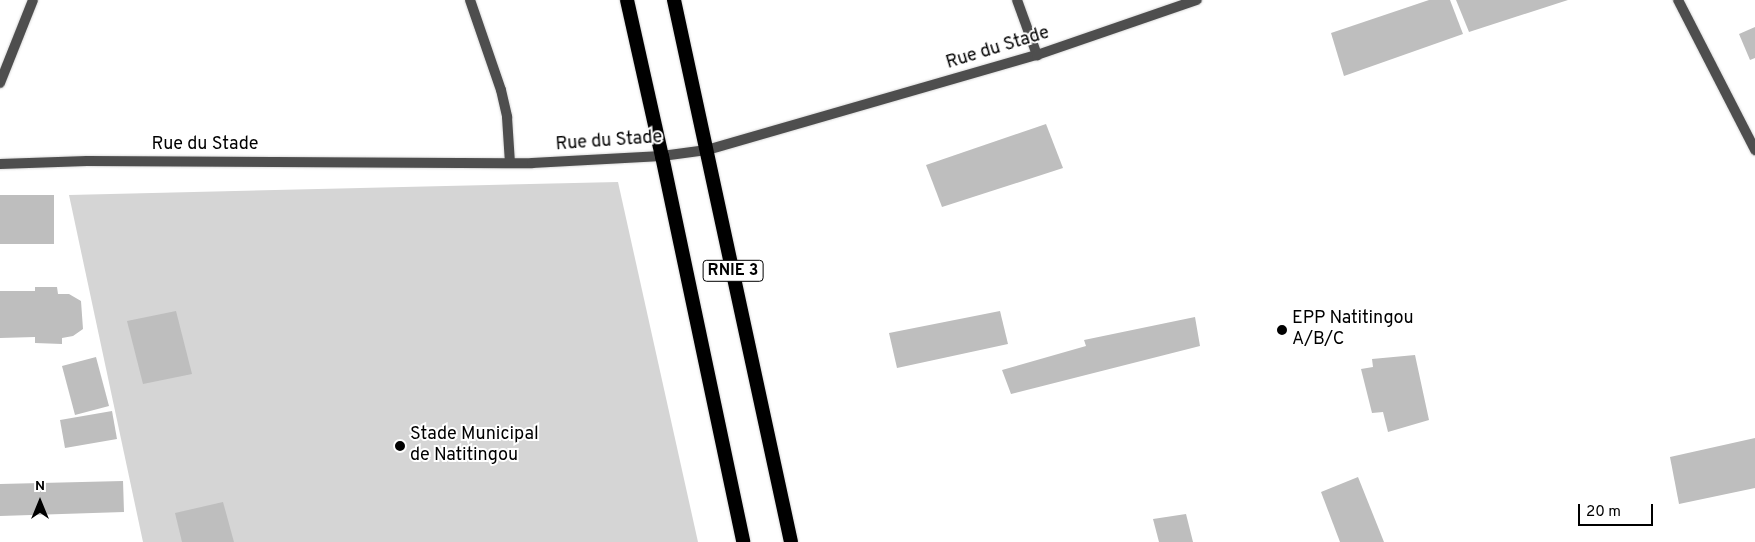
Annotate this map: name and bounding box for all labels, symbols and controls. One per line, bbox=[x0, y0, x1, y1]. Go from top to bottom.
street label: Rue du Stade bbox=[944, 23, 1052, 75]
street label: Rue du Stade bbox=[555, 127, 663, 157]
street label: Rue du Stade bbox=[152, 134, 258, 156]
road number: RNIE 3 bbox=[702, 258, 764, 284]
place label: EPP Natitingou A/B/C bbox=[1292, 309, 1414, 352]
marker: EPP Natitingou A/B/C bbox=[1276, 324, 1288, 336]
place label: Stade Municipal de Natitingou bbox=[410, 425, 539, 468]
marker: Stade Municipal de Natitingou bbox=[394, 440, 406, 452]
north arrow bbox=[15, 477, 65, 527]
text: N bbox=[35, 478, 45, 495]
scale bar bbox=[1580, 494, 1655, 526]
text: 20 m bbox=[1586, 503, 1621, 522]

